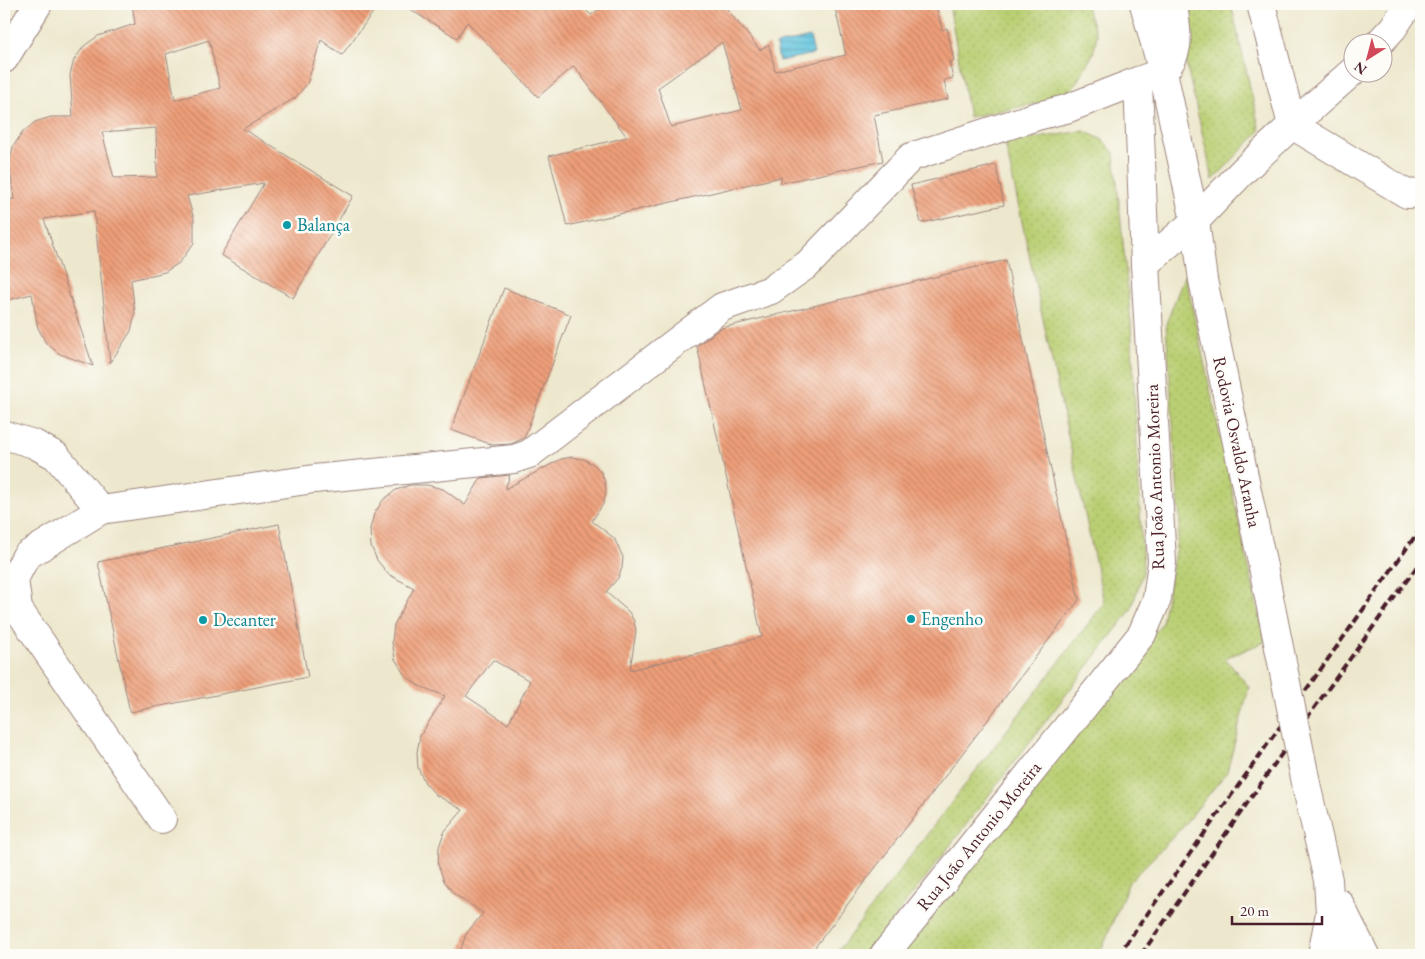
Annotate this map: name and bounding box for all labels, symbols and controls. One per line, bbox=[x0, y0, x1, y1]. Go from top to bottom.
north arrow bbox=[1342, 32, 1392, 82]
text: N bbox=[1350, 58, 1370, 79]
place label: Balança bbox=[297, 213, 351, 236]
marker: Balança bbox=[281, 219, 293, 231]
street label: Rodovia Osvaldo Aranha bbox=[1208, 354, 1267, 530]
street label: Rua João Antonio Moreira bbox=[1140, 383, 1169, 570]
place label: Engenho bbox=[921, 607, 983, 630]
place label: Decanter bbox=[213, 608, 276, 631]
marker: Engenho bbox=[905, 613, 917, 625]
marker: Decanter bbox=[197, 614, 209, 626]
street label: Rua João Antonio Moreira bbox=[911, 756, 1047, 915]
scale bar bbox=[1232, 894, 1322, 926]
text: 20 m bbox=[1240, 901, 1269, 920]

